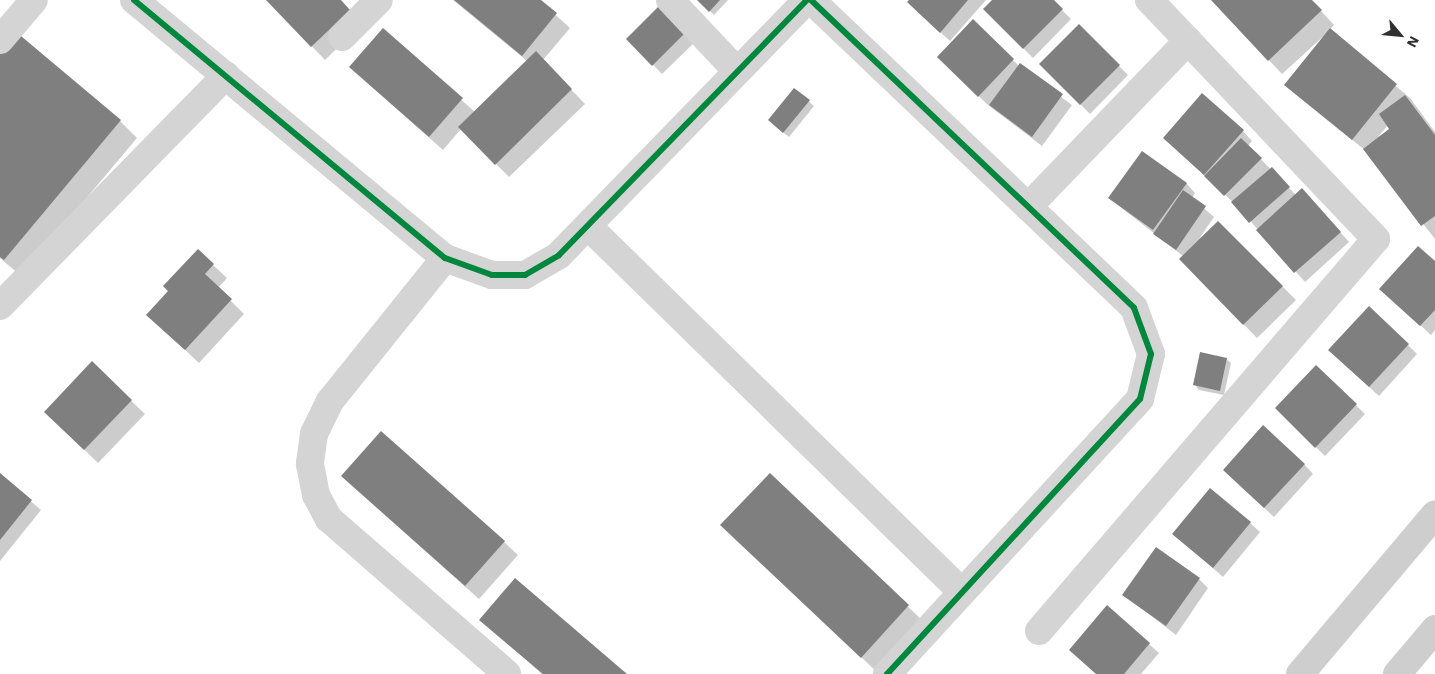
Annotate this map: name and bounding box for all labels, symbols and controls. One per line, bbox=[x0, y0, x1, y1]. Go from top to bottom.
north arrow bbox=[1375, 10, 1425, 60]
text: N bbox=[1404, 34, 1423, 50]

